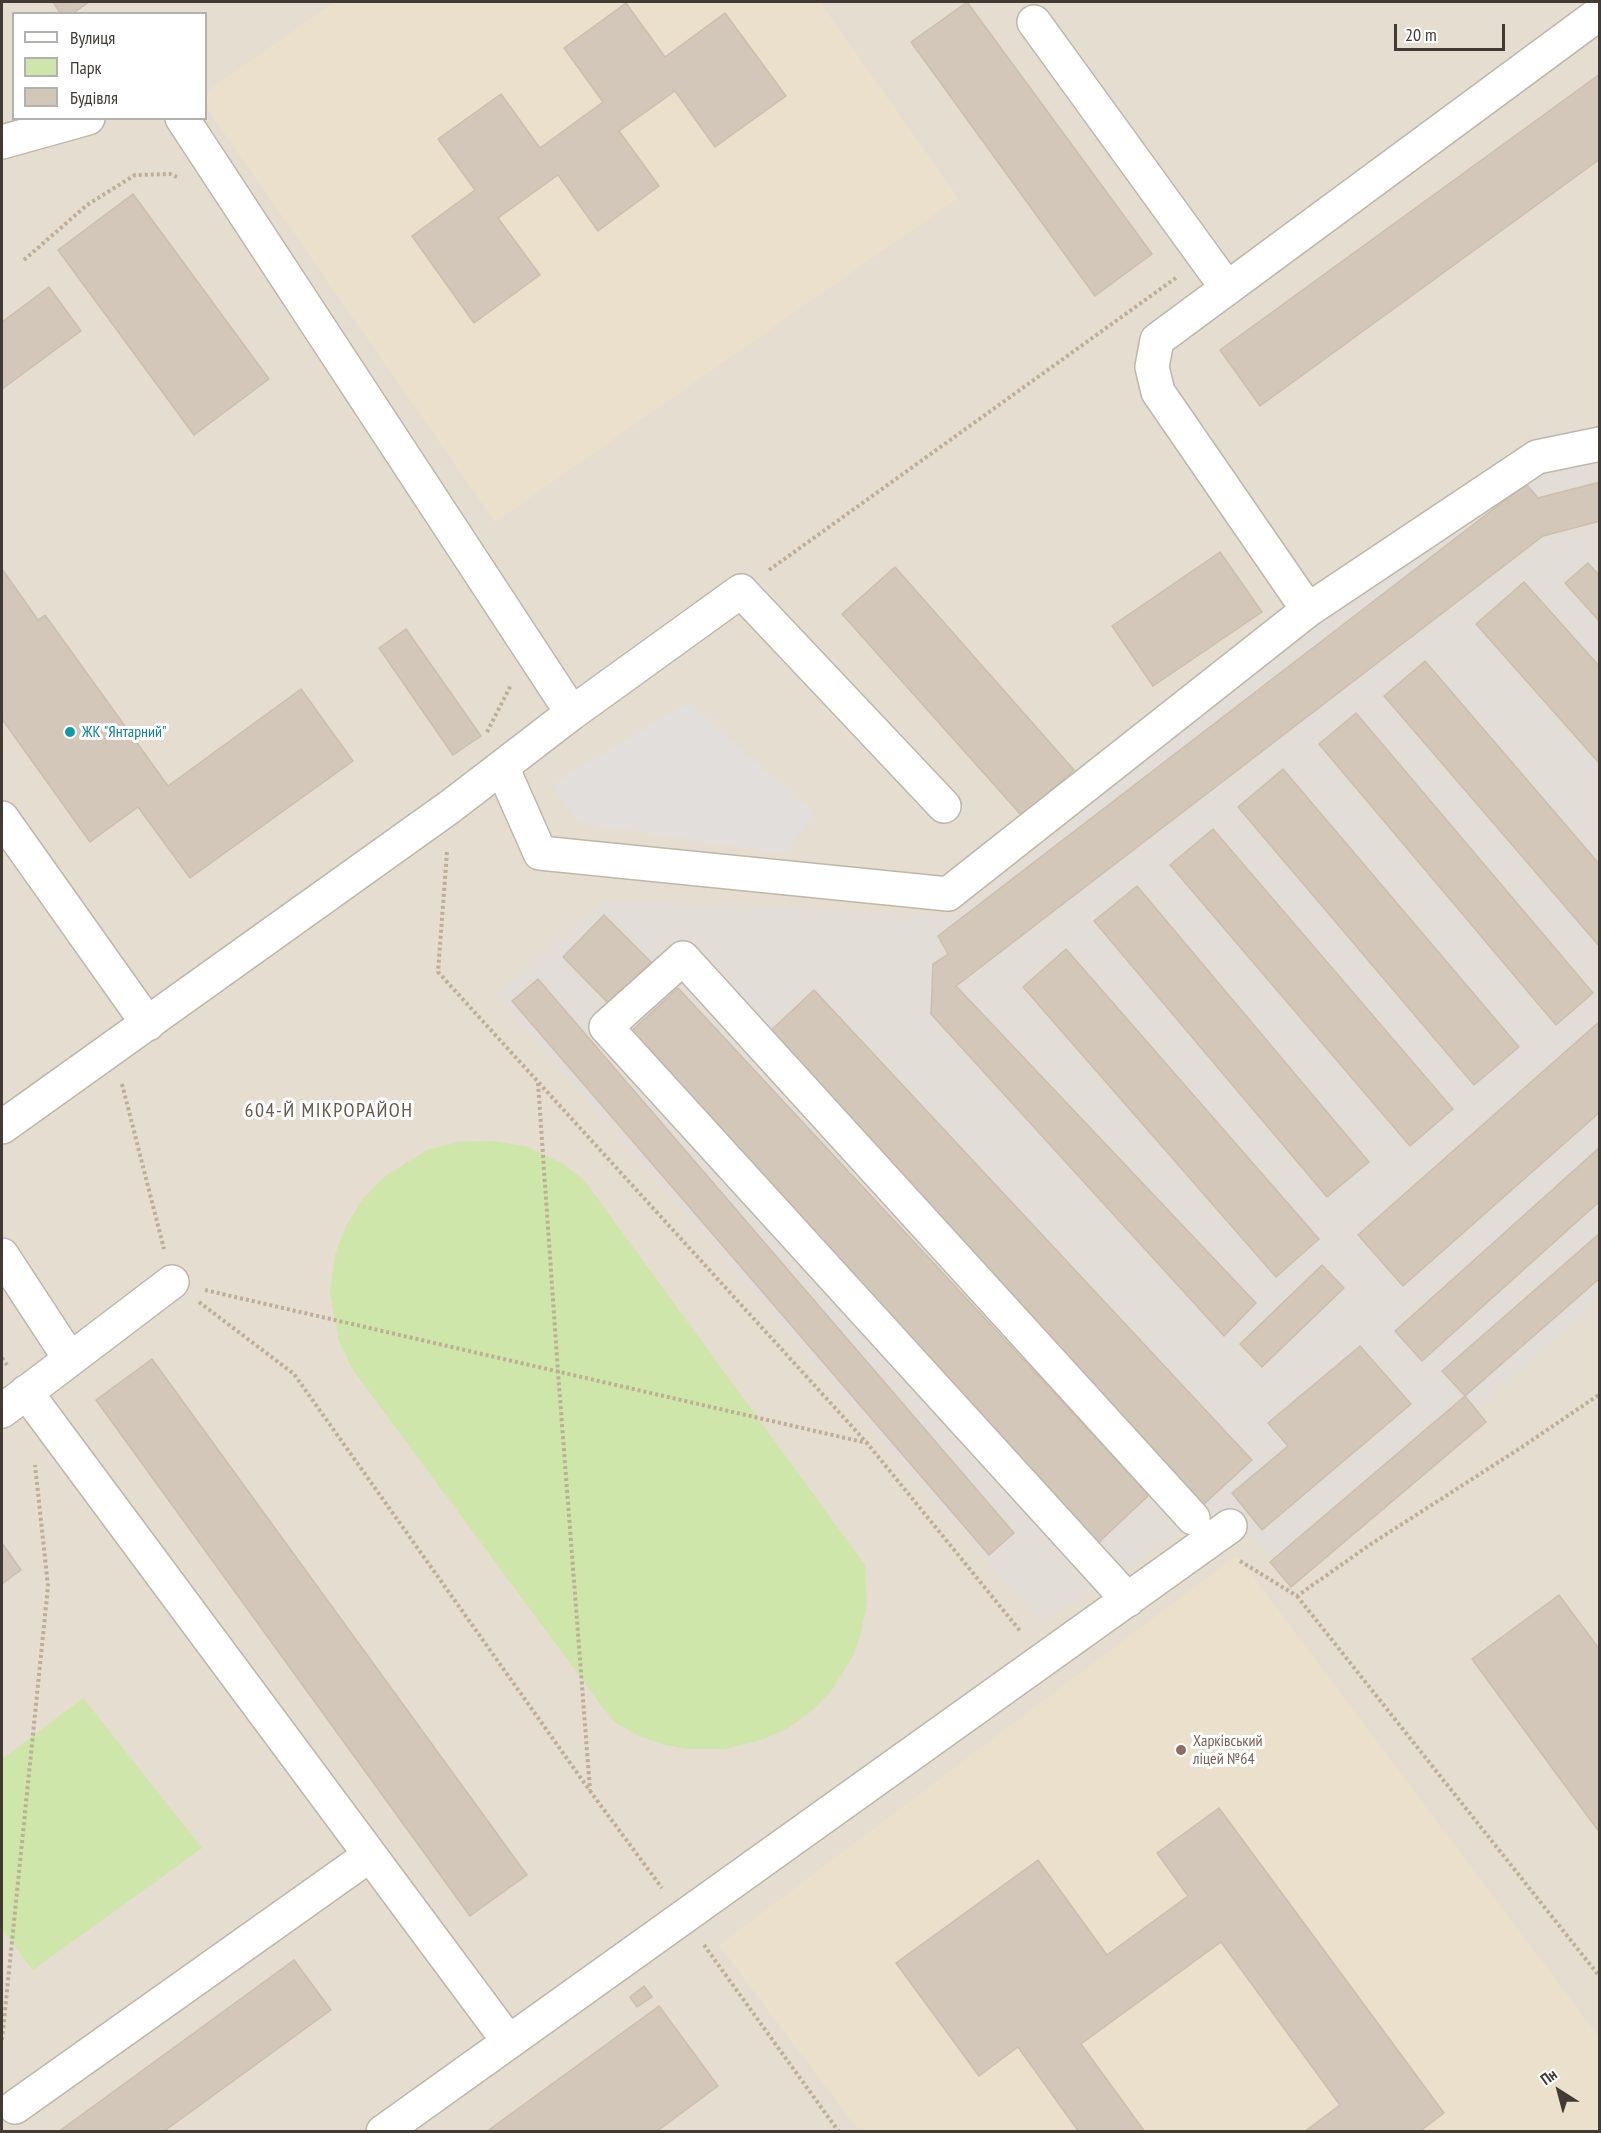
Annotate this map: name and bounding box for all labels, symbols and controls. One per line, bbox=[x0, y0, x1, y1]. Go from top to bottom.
legend bbox=[12, 12, 207, 120]
scale bar bbox=[1397, 12, 1508, 50]
text: 20 m bbox=[1405, 23, 1437, 46]
text: Вулиця bbox=[70, 26, 115, 49]
text: Парк bbox=[70, 56, 101, 79]
text: Будівля bbox=[70, 86, 118, 109]
place label: ЖК "Янтарний" bbox=[82, 722, 167, 742]
marker: ЖК "Янтарний" bbox=[63, 725, 77, 739]
district label: 604-Й МІКРОРАЙОН bbox=[245, 1099, 413, 1123]
place label: Харківський ліцей №64 bbox=[1193, 1731, 1262, 1769]
marker: Харківський ліцей №64 bbox=[1174, 1743, 1188, 1757]
north arrow bbox=[1529, 2061, 1589, 2121]
text: Пн bbox=[1536, 2064, 1561, 2089]

